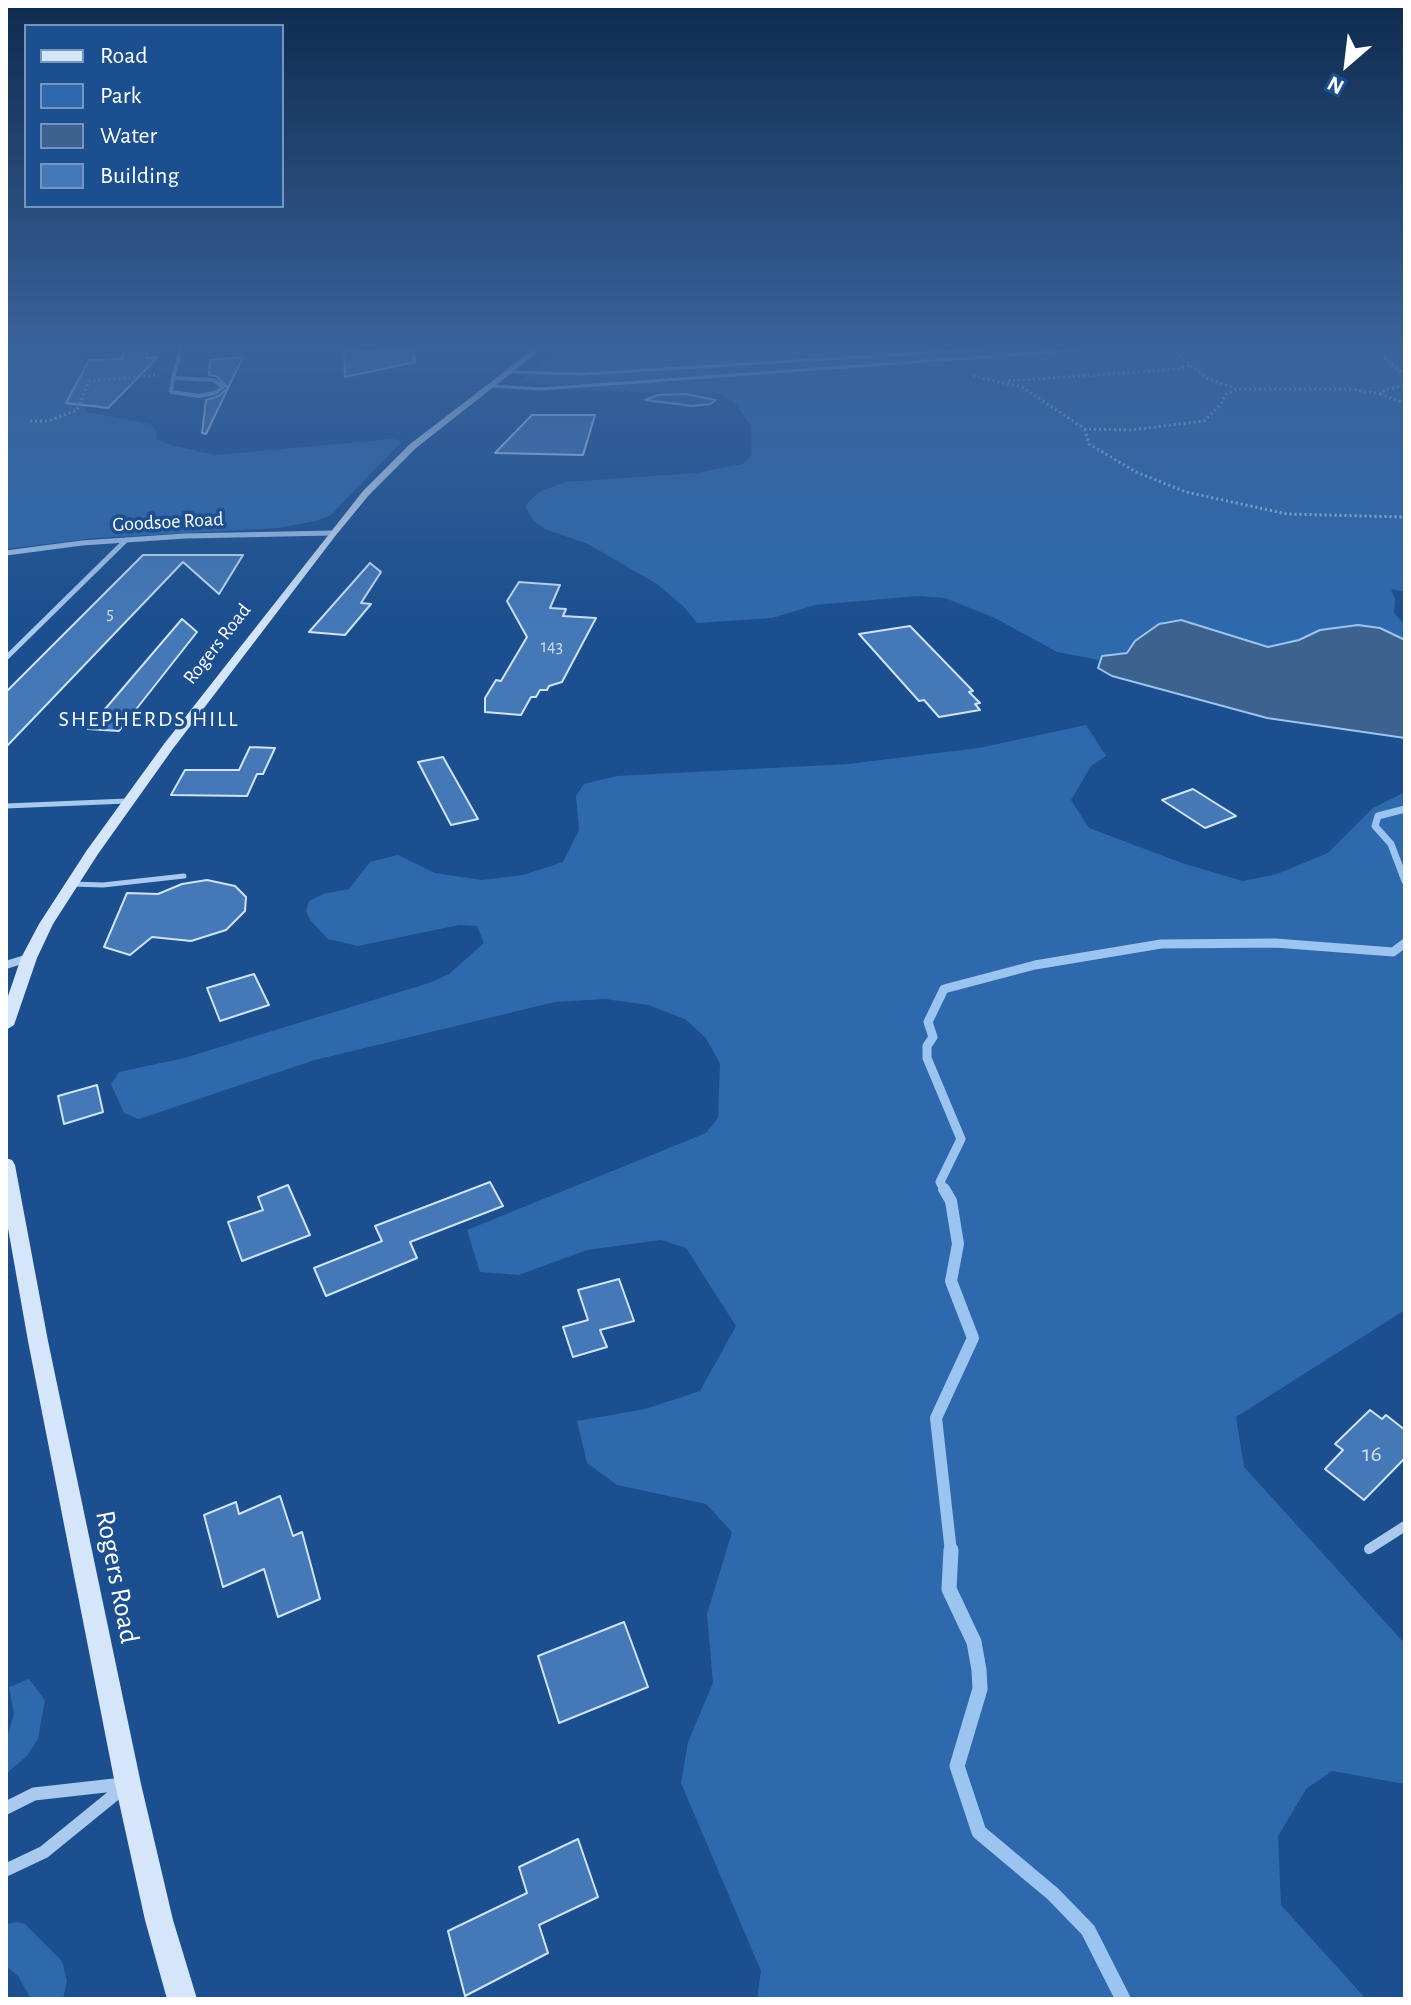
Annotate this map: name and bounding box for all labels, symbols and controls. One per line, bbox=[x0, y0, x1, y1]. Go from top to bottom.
legend bbox=[24, 24, 284, 208]
north arrow bbox=[1307, 24, 1387, 104]
text: Road bbox=[100, 44, 148, 68]
text: N bbox=[1324, 72, 1348, 98]
text: Park bbox=[100, 84, 141, 108]
text: Water bbox=[100, 124, 157, 148]
text: Building bbox=[100, 164, 179, 188]
street label: Goodsoe Road bbox=[112, 507, 224, 537]
street label: Rogers Road bbox=[178, 599, 256, 689]
house number: 5 bbox=[106, 603, 114, 625]
house number: 143 bbox=[541, 636, 563, 658]
district label: SHEPHERDS HILL bbox=[59, 706, 239, 732]
house number: 16 bbox=[1362, 1440, 1382, 1468]
street label: Rogers Road bbox=[88, 1508, 146, 1646]

